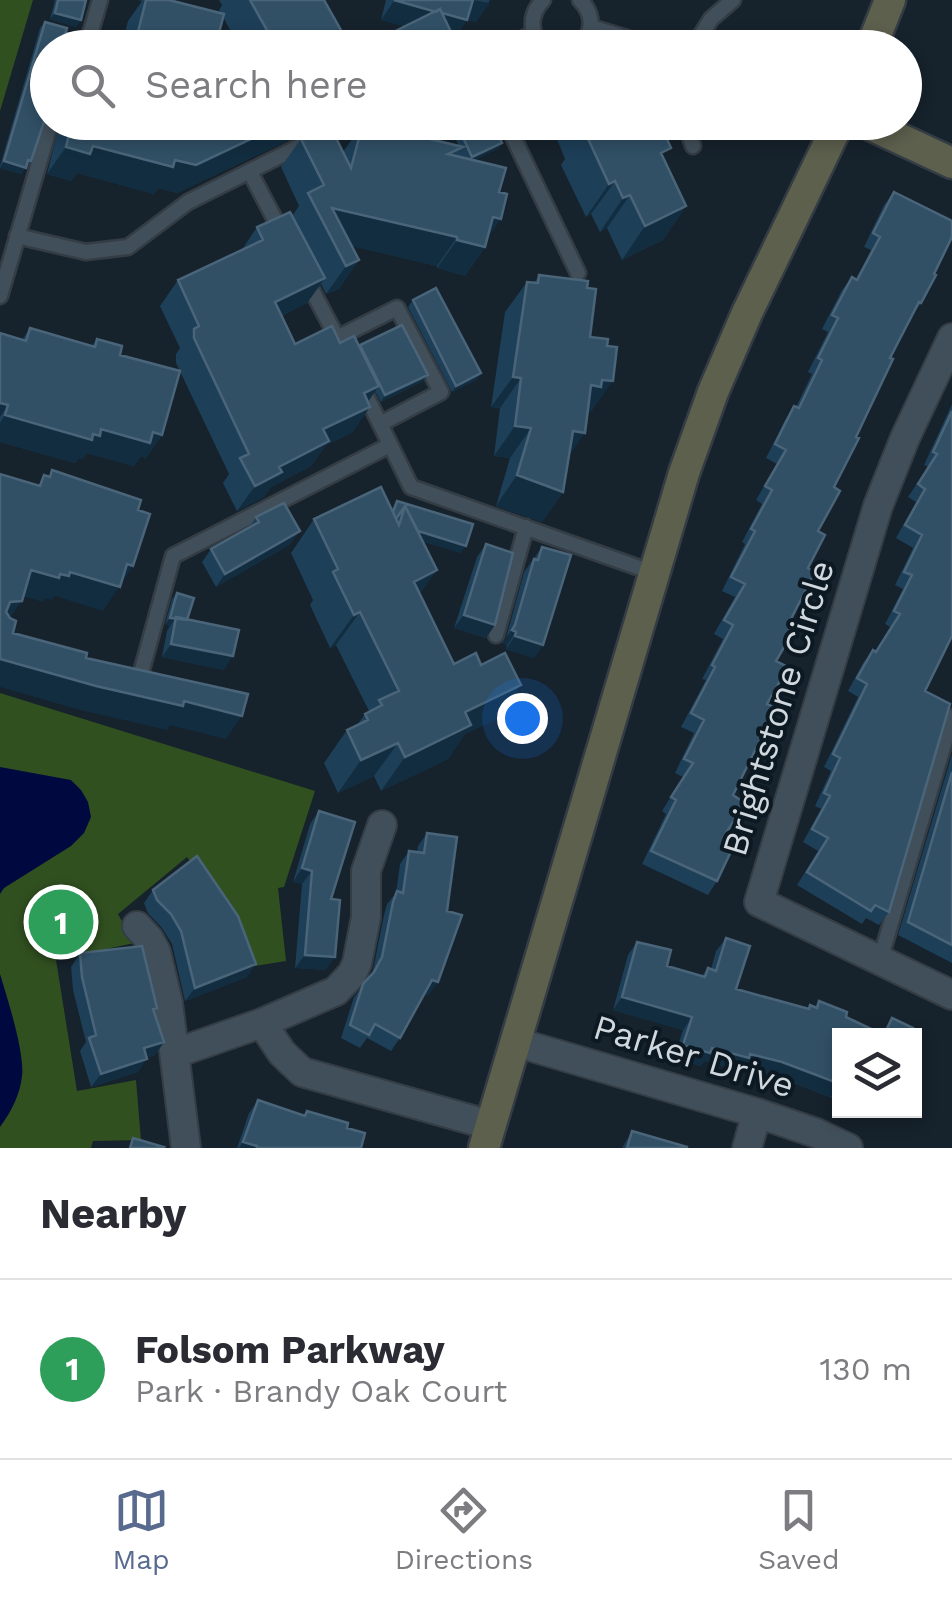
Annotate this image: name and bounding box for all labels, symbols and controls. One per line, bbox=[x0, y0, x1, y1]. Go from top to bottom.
search box bbox=[30, 30, 922, 140]
icon: search bbox=[65, 58, 120, 113]
text: Search here bbox=[145, 63, 368, 107]
street label: Brightstone Circle bbox=[713, 555, 843, 861]
your location bbox=[497, 693, 548, 744]
pin: 1 bbox=[28, 884, 94, 960]
street label: Parker Drive bbox=[589, 1006, 799, 1106]
map controls bbox=[832, 1028, 922, 1118]
button: layers bbox=[832, 1028, 922, 1118]
text: Nearby bbox=[40, 1189, 187, 1238]
text: Folsom Parkway bbox=[135, 1328, 445, 1372]
text: 1 bbox=[66, 1350, 79, 1388]
text: 130 m bbox=[820, 1350, 912, 1388]
text: Park · Brandy Oak Court bbox=[135, 1372, 507, 1410]
tab: Map bbox=[113, 1483, 170, 1576]
tab: Directions bbox=[395, 1483, 533, 1576]
tab: Saved bbox=[758, 1483, 839, 1576]

